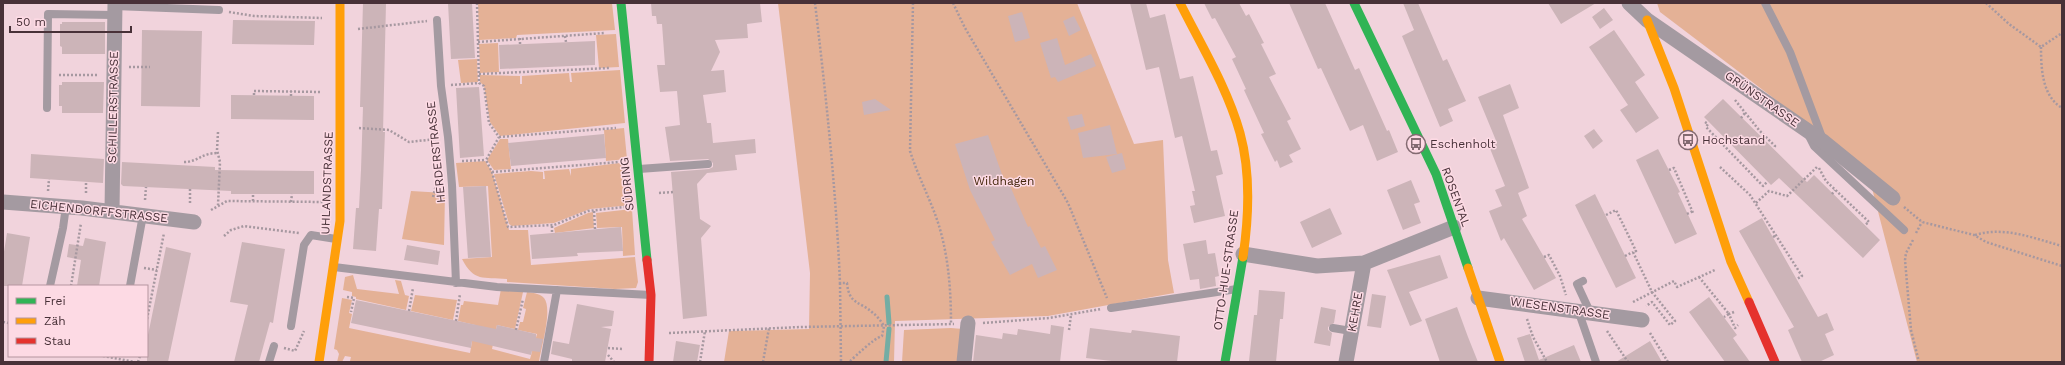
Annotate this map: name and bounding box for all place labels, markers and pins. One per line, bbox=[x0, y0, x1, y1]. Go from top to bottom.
bus stop icon: Hochstand bbox=[1677, 129, 1699, 151]
bus stop icon: Eschenholt bbox=[1405, 133, 1427, 155]
place label: Hochstand bbox=[1702, 133, 1765, 147]
place label: Eschenholt bbox=[1430, 137, 1496, 151]

